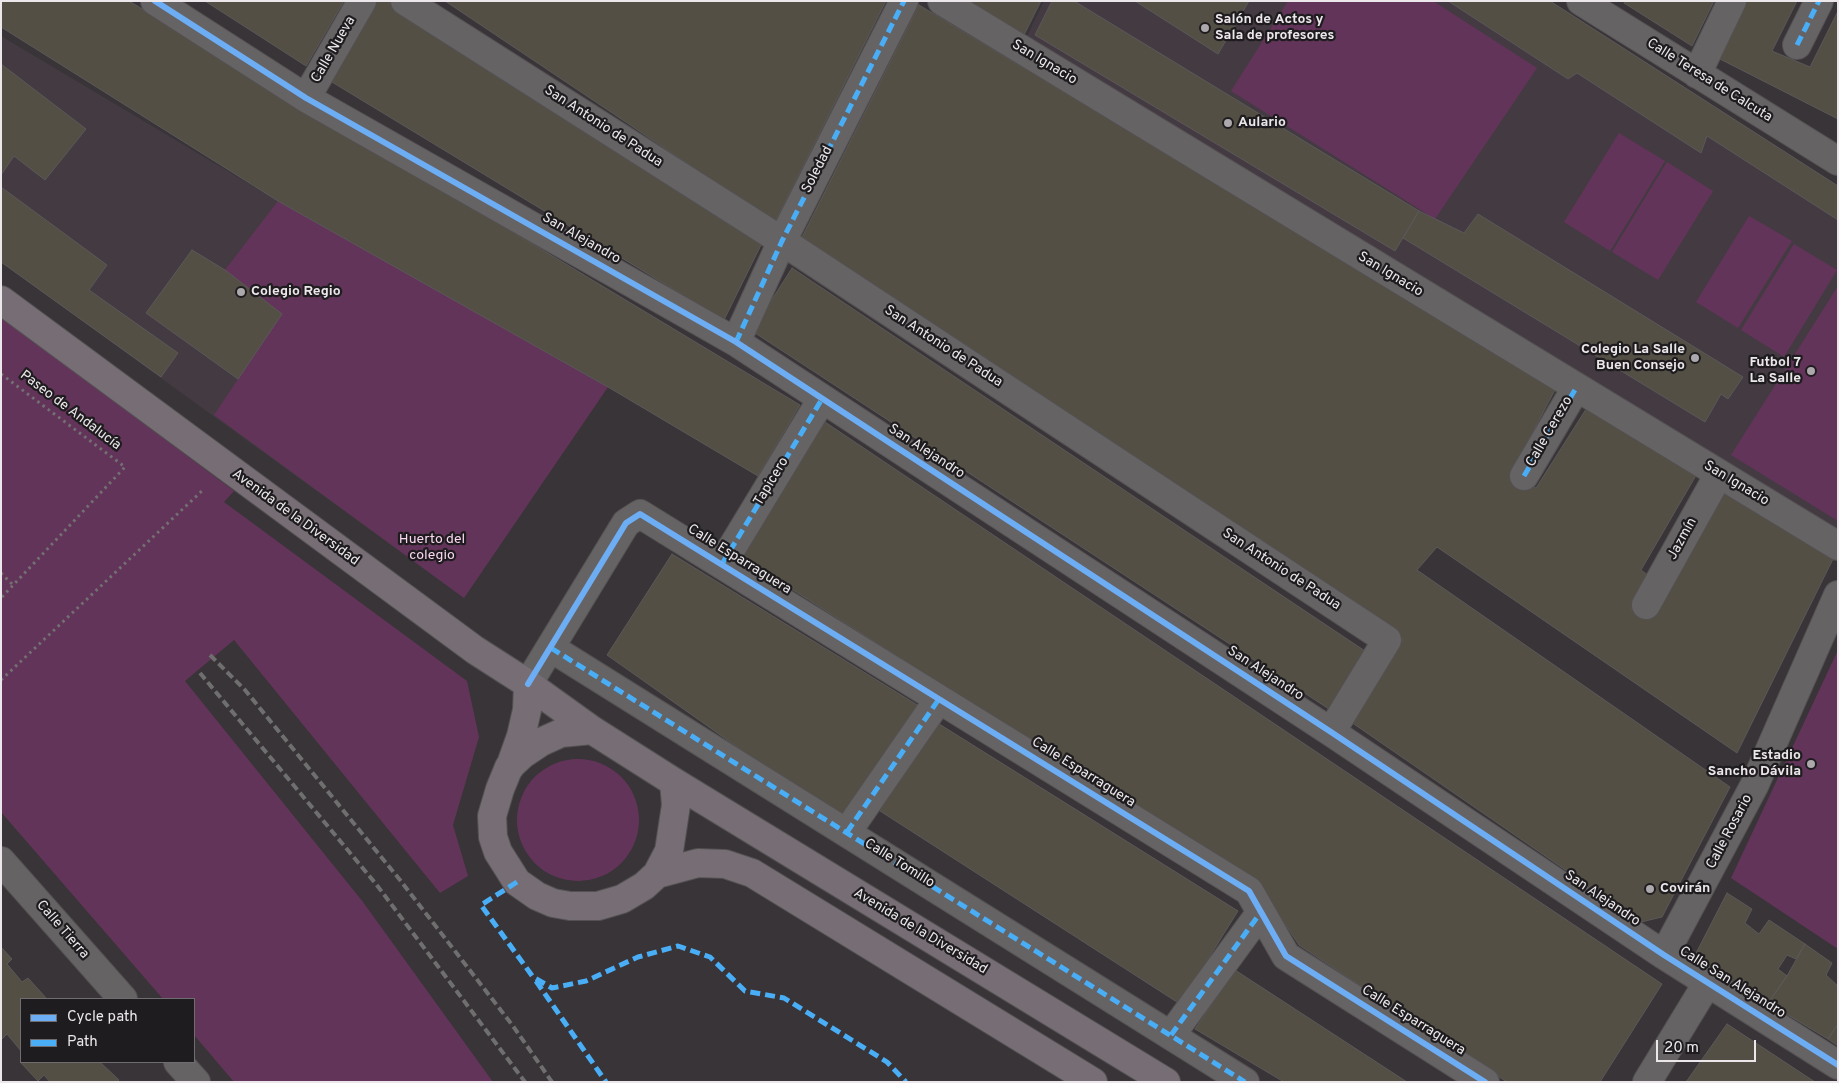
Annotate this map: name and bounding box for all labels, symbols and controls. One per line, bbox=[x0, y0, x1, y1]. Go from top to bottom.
place label: Salón de Actos y Sala de profesores bbox=[1215, 12, 1334, 44]
street label: Calle Nueva bbox=[308, 14, 360, 86]
marker: Salón de Actos y Sala de profesores bbox=[1199, 22, 1211, 34]
street label: Calle Teresa de Calcuta bbox=[1643, 36, 1775, 126]
street label: San Ignacio bbox=[1008, 37, 1080, 89]
street label: San Antonio de Padua bbox=[541, 82, 665, 172]
place label: Aulario bbox=[1238, 115, 1286, 131]
marker: Aulario bbox=[1222, 117, 1234, 129]
street label: Soledad bbox=[799, 144, 837, 196]
street label: San Alejandro bbox=[539, 210, 623, 268]
street label: San Ignacio bbox=[1354, 249, 1426, 301]
place label: Colegio Regio bbox=[251, 284, 341, 300]
marker: Colegio Regio bbox=[235, 286, 247, 298]
street label: San Antonio de Padua bbox=[881, 302, 1005, 392]
place label: Colegio La Salle Buen Consejo bbox=[1581, 342, 1685, 374]
marker: Colegio La Salle Buen Consejo bbox=[1689, 352, 1701, 364]
place label: Futbol 7 La Salle bbox=[1749, 355, 1801, 388]
marker: Futbol 7 La Salle bbox=[1805, 365, 1817, 377]
street label: Paseo de Andalucía bbox=[16, 368, 124, 454]
street label: Calle Cerezo bbox=[1523, 394, 1577, 470]
street label: San Alejandro bbox=[885, 421, 967, 483]
street label: Tapicero bbox=[751, 455, 793, 509]
street label: San Ignacio bbox=[1700, 458, 1772, 510]
street label: Avenida de la Diversidad bbox=[228, 466, 362, 570]
street label: Jazmín bbox=[1665, 515, 1701, 563]
street label: Calle Esparraguera bbox=[684, 521, 794, 599]
street label: San Antonio de Padua bbox=[1219, 525, 1343, 615]
park label: Huerto del colegio bbox=[399, 532, 465, 564]
street label: San Alejandro bbox=[1224, 643, 1306, 705]
street label: Calle Esparraguera bbox=[1028, 734, 1138, 812]
place label: Estadio Sancho Dávila bbox=[1708, 748, 1801, 780]
marker: Estadio Sancho Dávila bbox=[1805, 758, 1817, 770]
street label: Calle Rosario bbox=[1703, 792, 1757, 872]
street label: Calle Tomillo bbox=[861, 836, 937, 892]
street label: San Alejandro bbox=[1561, 867, 1643, 931]
place label: Covirán bbox=[1660, 881, 1710, 897]
marker: Covirán bbox=[1644, 883, 1656, 895]
street label: Avenida de la Diversidad bbox=[850, 885, 990, 979]
street label: Calle Tierra bbox=[32, 897, 92, 963]
street label: Calle San Alejandro bbox=[1676, 943, 1788, 1023]
street label: Calle Esparraguera bbox=[1358, 982, 1468, 1060]
legend bbox=[20, 998, 195, 1063]
text: Cycle path bbox=[67, 1008, 138, 1027]
scale bar bbox=[1659, 1030, 1759, 1062]
text: Path bbox=[67, 1033, 98, 1052]
text: 20 m bbox=[1664, 1039, 1699, 1058]

